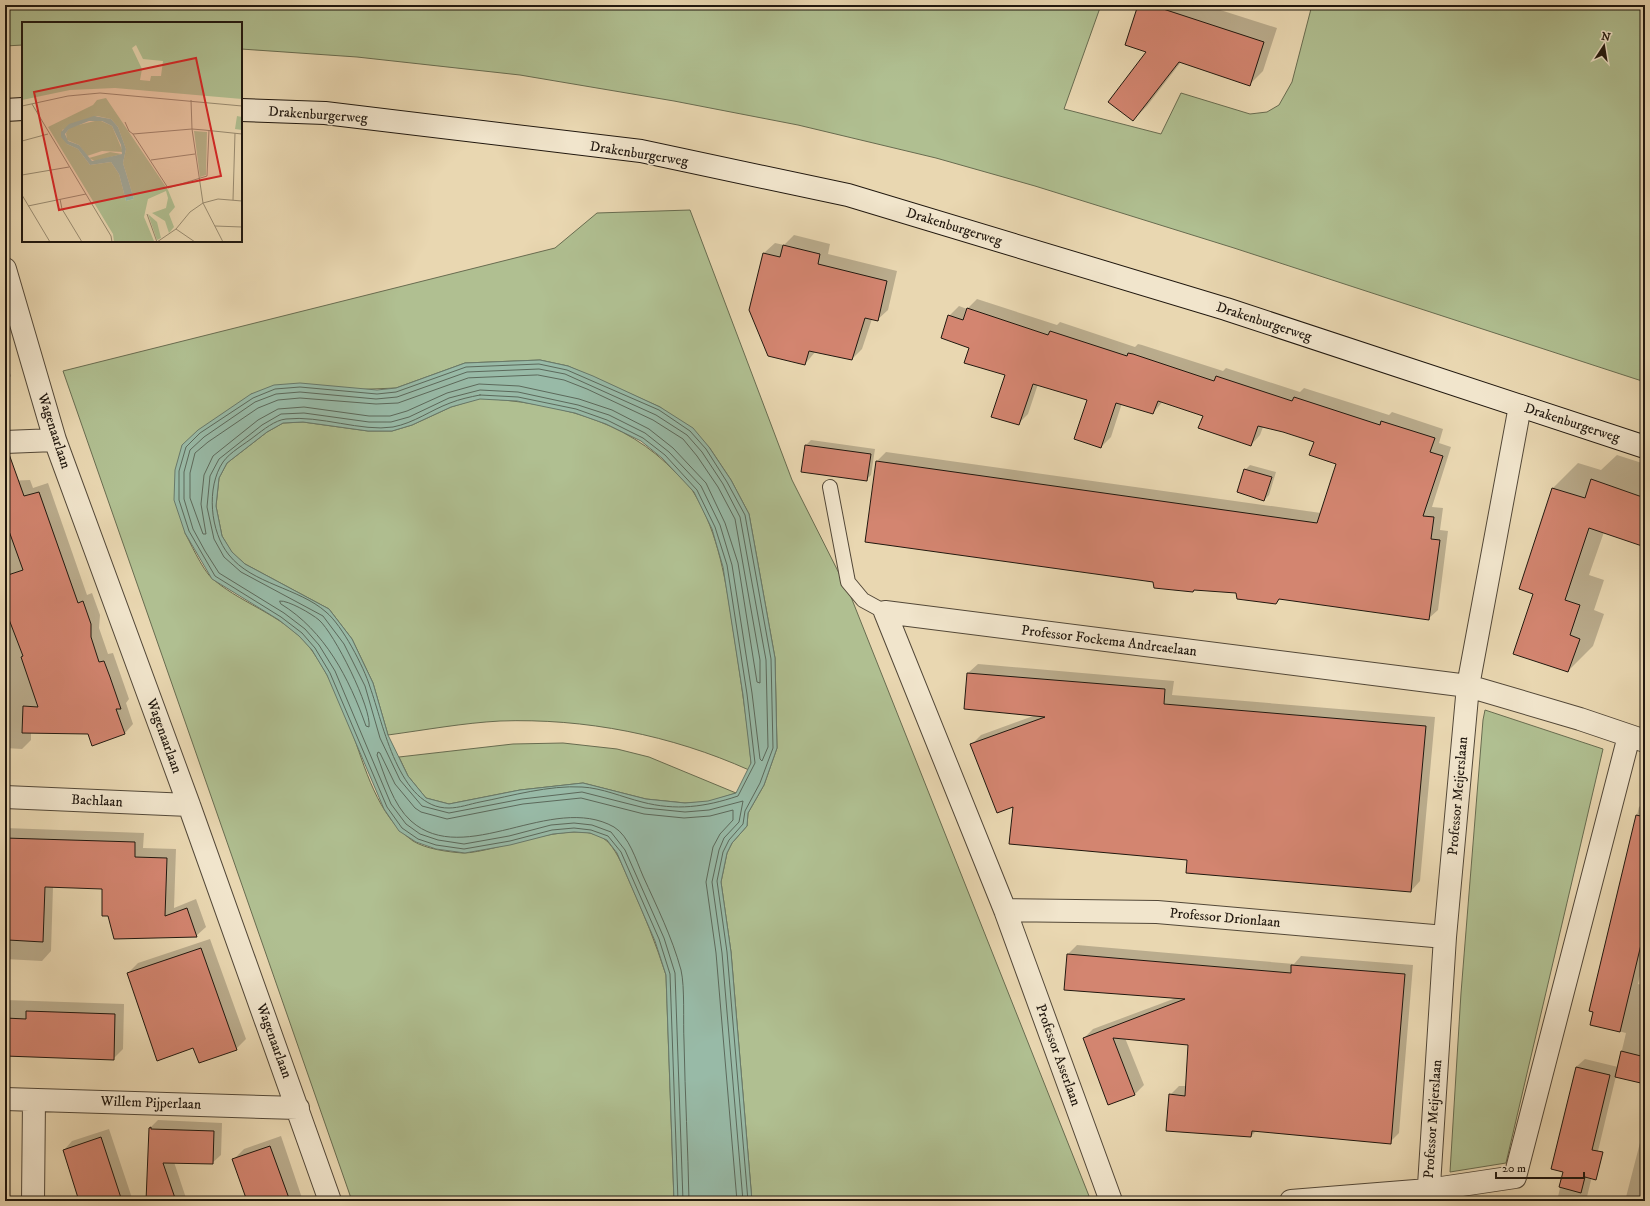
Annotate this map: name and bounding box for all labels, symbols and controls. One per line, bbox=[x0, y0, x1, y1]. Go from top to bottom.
inset map bbox=[22, 22, 242, 242]
north arrow bbox=[1584, 26, 1624, 66]
text: N bbox=[1600, 29, 1612, 45]
street label: Drakenburgerweg bbox=[268, 103, 368, 127]
street label: Drakenburgerweg bbox=[588, 137, 690, 171]
street label: Drakenburgerweg bbox=[904, 204, 1004, 250]
street label: Drakenburgerweg bbox=[1214, 298, 1314, 346]
street label: Wagenaarlaan bbox=[33, 390, 75, 472]
street label: Drakenburgerweg bbox=[1522, 399, 1622, 447]
street label: Professor Fockema Andreaelaan bbox=[1020, 621, 1199, 661]
street label: Wagenaarlaan bbox=[142, 695, 186, 777]
street label: Professor Meijerslaan bbox=[1444, 735, 1472, 856]
street label: Bachlaan bbox=[71, 791, 124, 811]
street label: Professor Drionlaan bbox=[1169, 904, 1282, 932]
street label: Wagenaarlaan bbox=[252, 1000, 296, 1082]
street label: Professor Asserlaan bbox=[1031, 1002, 1085, 1109]
street label: Professor Meijerslaan bbox=[1420, 1058, 1446, 1179]
street label: Willem Pijperlaan bbox=[99, 1092, 202, 1114]
scale bar bbox=[1496, 1154, 1584, 1180]
text: 20 m bbox=[1502, 1161, 1526, 1176]

